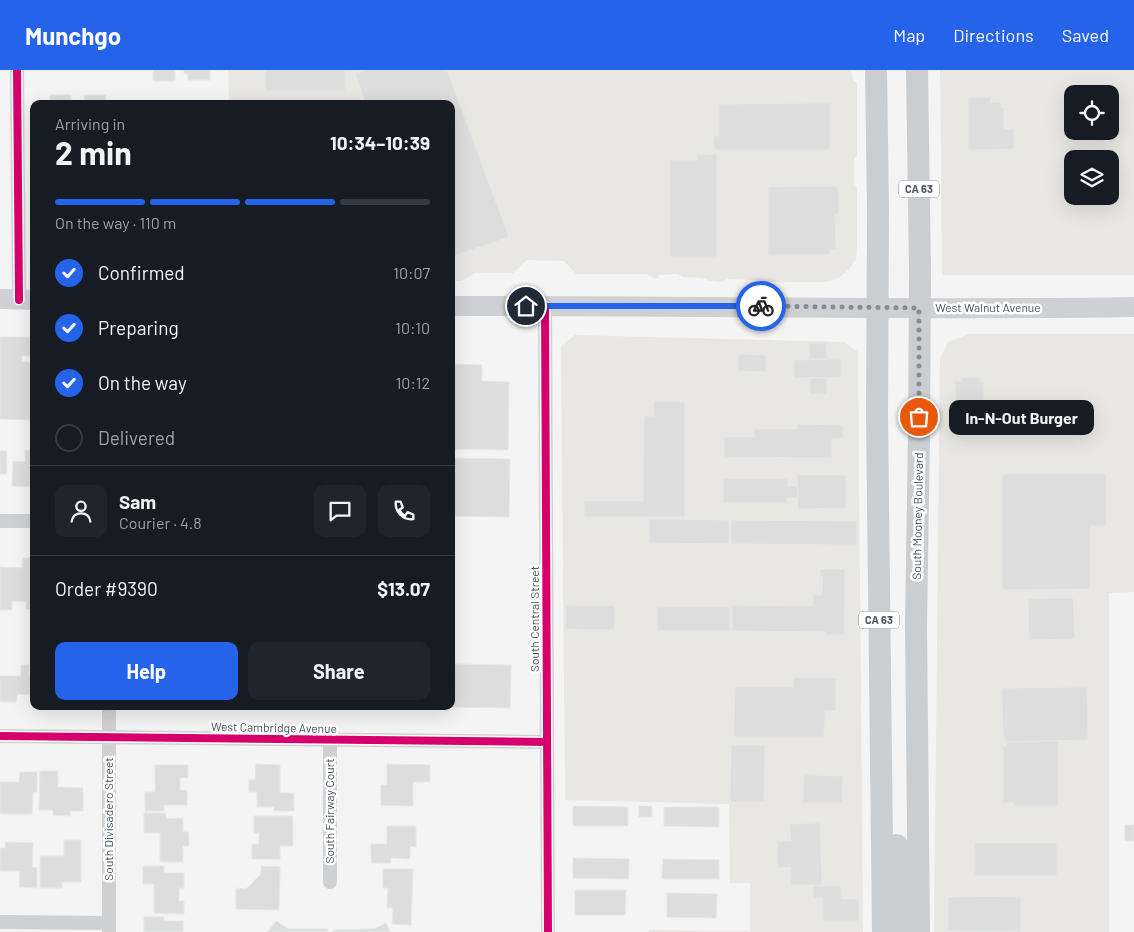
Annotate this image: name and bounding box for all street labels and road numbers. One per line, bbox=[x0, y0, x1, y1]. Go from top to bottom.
road number: CA 63 bbox=[899, 180, 939, 198]
street label: West Walnut Avenue bbox=[935, 300, 1041, 314]
street label: South Mooney Boulevard bbox=[909, 452, 925, 580]
street label: South Central Street bbox=[527, 566, 541, 672]
road number: CA 63 bbox=[859, 612, 899, 628]
street label: West Cambridge Avenue bbox=[211, 719, 337, 735]
street label: South Divisadero Street bbox=[101, 757, 115, 881]
street label: South Fairway Court bbox=[322, 758, 336, 864]

